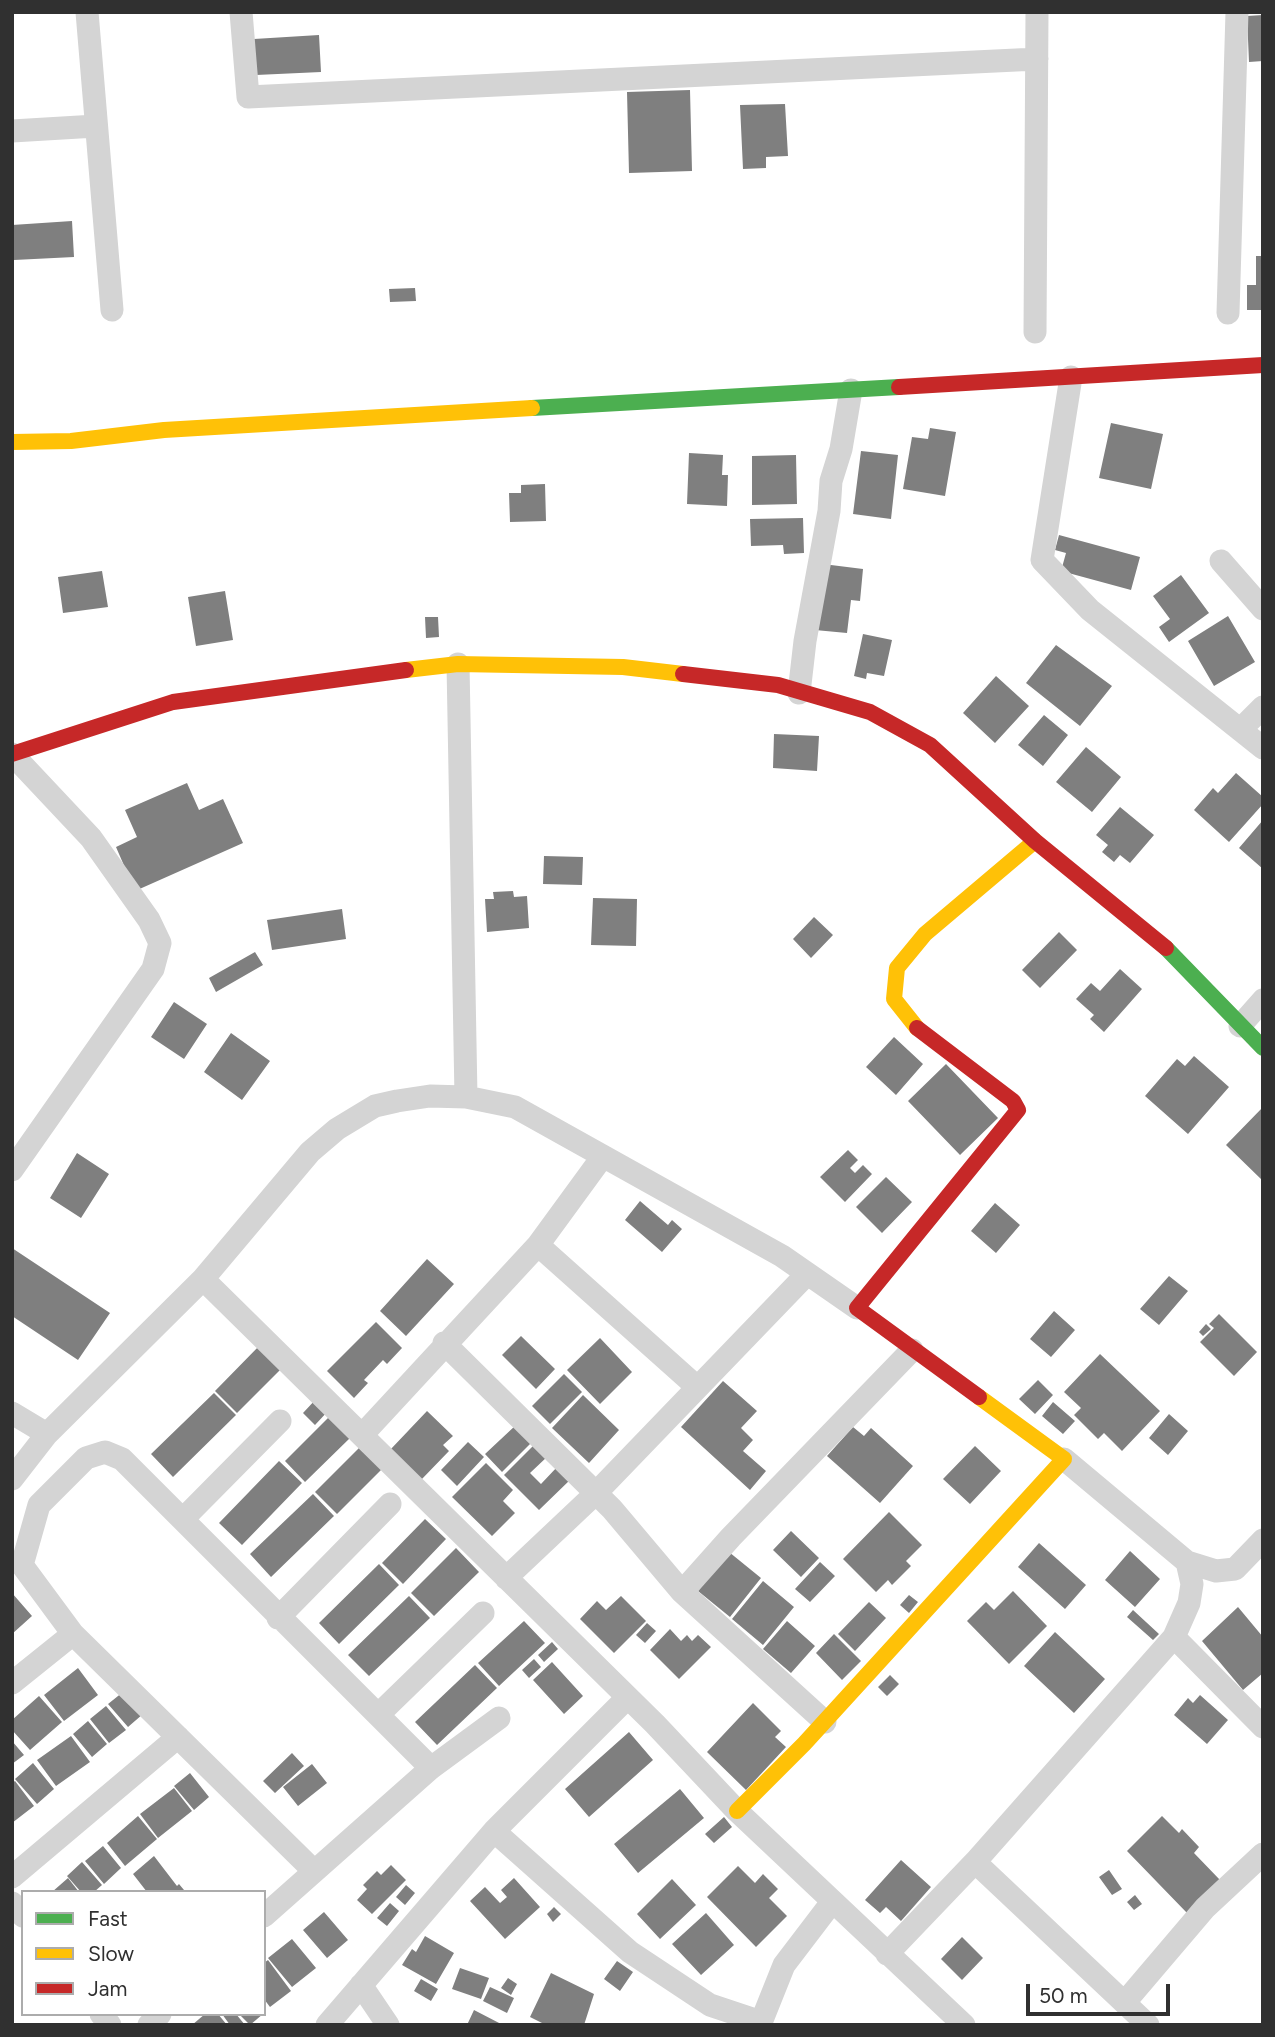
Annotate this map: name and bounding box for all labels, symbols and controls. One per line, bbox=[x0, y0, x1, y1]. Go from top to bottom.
legend bbox=[21, 1890, 266, 2016]
text: Fast bbox=[88, 1906, 128, 1931]
text: Slow bbox=[88, 1941, 134, 1966]
scale bar bbox=[1030, 1970, 1174, 2014]
text: Jam bbox=[88, 1976, 127, 2001]
text: 50 m bbox=[1039, 1983, 1088, 2008]

